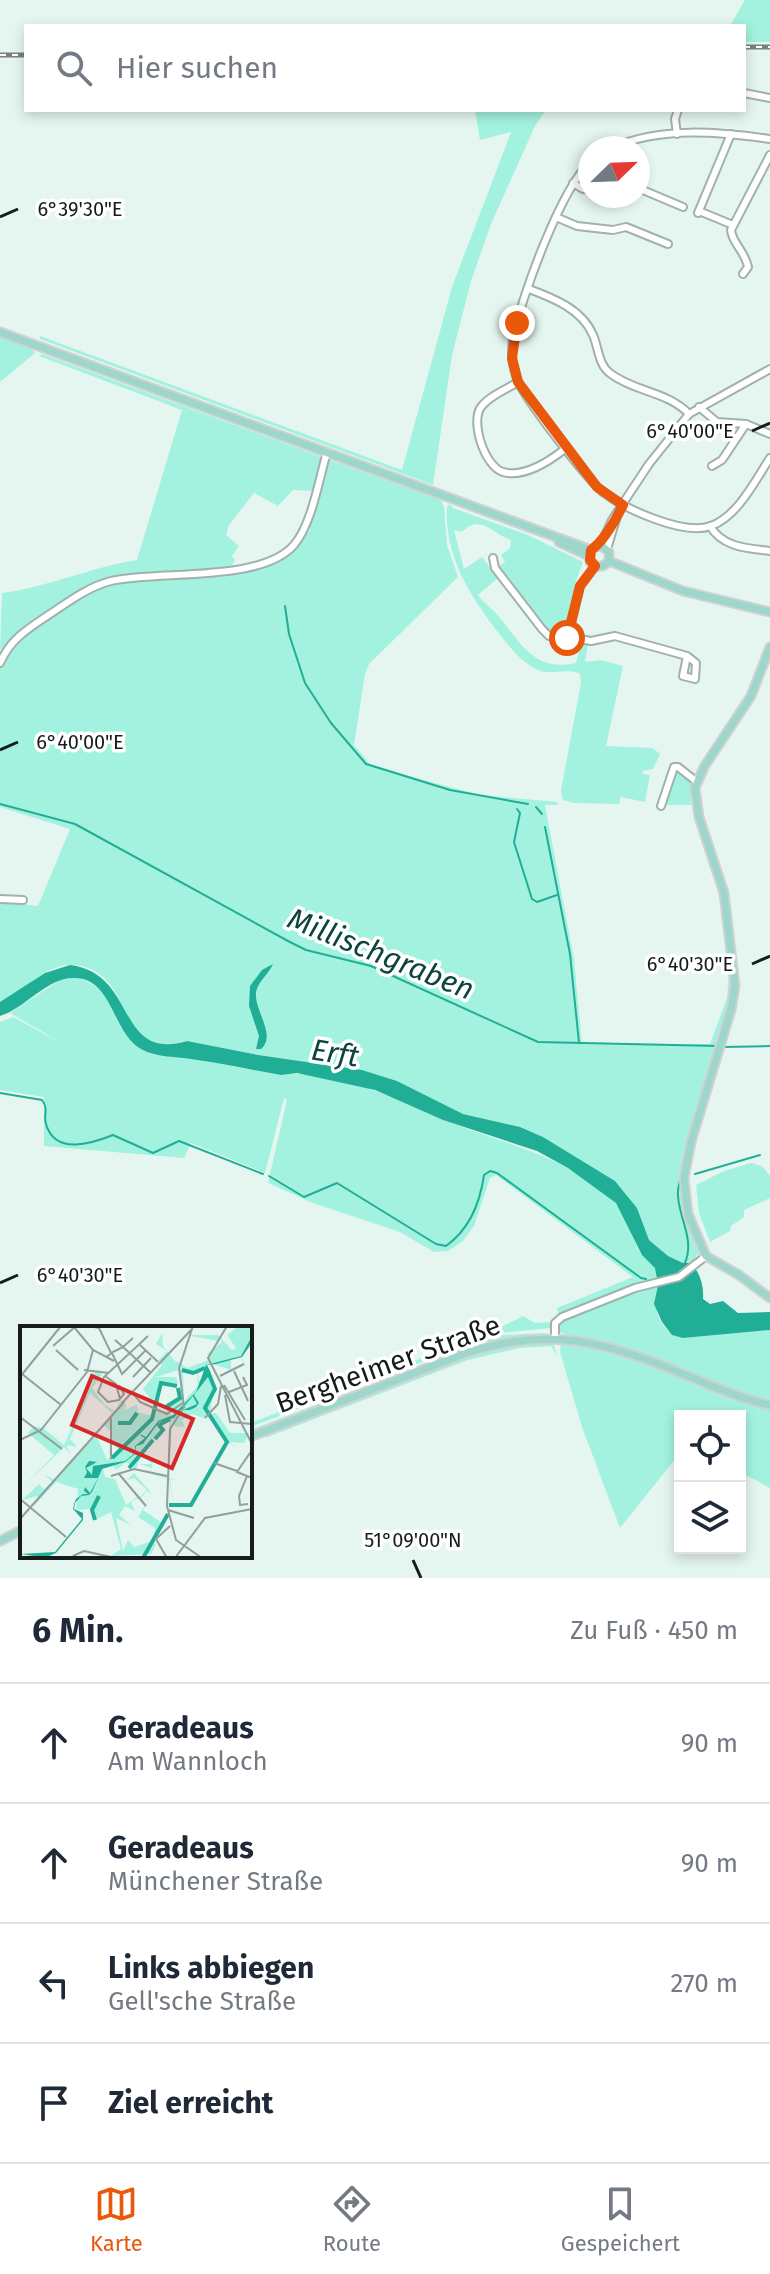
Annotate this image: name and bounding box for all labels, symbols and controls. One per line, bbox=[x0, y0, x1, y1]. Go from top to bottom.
search box bbox=[24, 24, 746, 112]
icon: search bbox=[52, 46, 96, 90]
text: Hier suchen bbox=[116, 50, 278, 86]
north arrow bbox=[578, 136, 650, 208]
text: 6°39'30"E bbox=[37, 197, 123, 221]
route end bbox=[499, 305, 535, 341]
text: 6°40'00"E bbox=[646, 419, 734, 443]
route start bbox=[549, 620, 585, 656]
text: 6°40'00"E bbox=[36, 730, 124, 754]
water label: Millischgraben bbox=[283, 900, 479, 1008]
text: 6°40'30"E bbox=[647, 952, 733, 976]
water label: Erft bbox=[309, 1032, 362, 1075]
text: 6°40'30"E bbox=[37, 1263, 123, 1287]
street label: Bergheimer Straße bbox=[271, 1308, 505, 1420]
inset map bbox=[20, 1326, 252, 1558]
map controls bbox=[674, 1410, 746, 1554]
button: locate bbox=[674, 1410, 746, 1482]
button: layers bbox=[674, 1482, 746, 1554]
text: 51°09'00"N bbox=[364, 1528, 462, 1552]
text: 6 Min. bbox=[32, 1610, 123, 1651]
text: Zu Fuß · 450 m bbox=[570, 1615, 738, 1646]
text: Geradeaus bbox=[108, 1710, 254, 1746]
icon: ahead bbox=[32, 1721, 76, 1765]
text: 90 m bbox=[681, 1728, 738, 1759]
text: Am Wannloch bbox=[108, 1746, 268, 1777]
text: Geradeaus bbox=[108, 1830, 254, 1866]
icon: ahead bbox=[32, 1841, 76, 1885]
text: 90 m bbox=[681, 1848, 738, 1879]
text: Münchener Straße bbox=[108, 1866, 323, 1897]
text: Links abbiegen bbox=[108, 1950, 314, 1986]
icon: left bbox=[32, 1961, 76, 2005]
text: 270 m bbox=[670, 1968, 738, 1999]
text: Gell'sche Straße bbox=[108, 1986, 296, 2017]
icon: arrive bbox=[32, 2081, 76, 2125]
text: Ziel erreicht bbox=[108, 2085, 273, 2121]
tab: Karte bbox=[90, 2182, 143, 2257]
tab: Route bbox=[323, 2182, 381, 2257]
tab: Gespeichert bbox=[561, 2182, 680, 2257]

